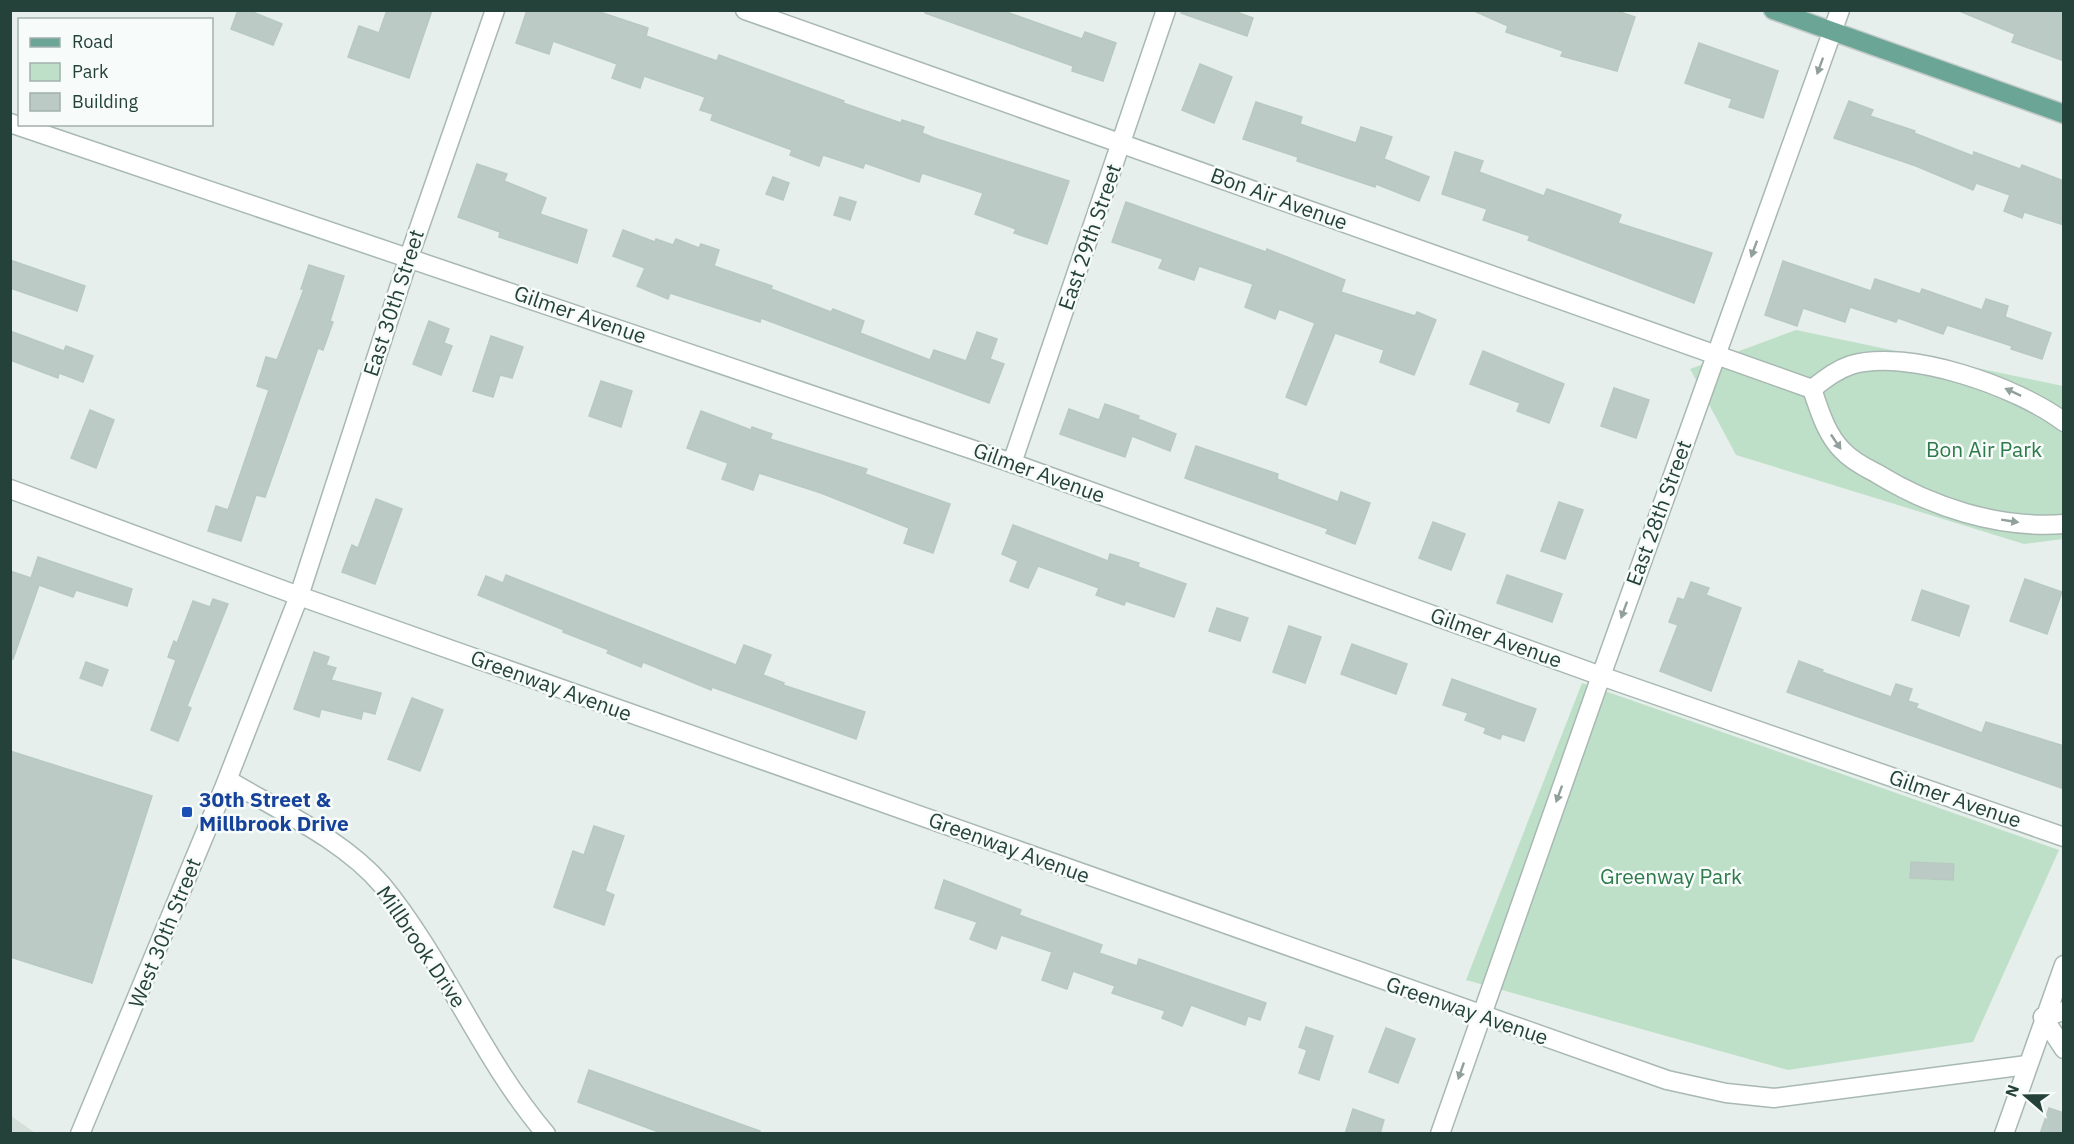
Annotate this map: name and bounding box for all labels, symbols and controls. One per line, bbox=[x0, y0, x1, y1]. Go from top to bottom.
legend bbox=[18, 18, 213, 126]
text: Road bbox=[72, 30, 113, 53]
one-way arrow bbox=[1815, 57, 1825, 75]
text: Park bbox=[72, 60, 109, 83]
text: Building bbox=[72, 90, 139, 113]
street label: East 29th Street bbox=[1051, 160, 1127, 314]
street label: Bon Air Avenue bbox=[1207, 160, 1352, 236]
street label: East 30th Street bbox=[356, 226, 430, 380]
one-way arrow bbox=[1748, 240, 1758, 258]
street label: Gilmer Avenue bbox=[510, 278, 650, 350]
one-way arrow bbox=[2005, 388, 2022, 397]
one-way arrow bbox=[1830, 434, 1841, 450]
street label: Gilmer Avenue bbox=[970, 435, 1109, 509]
park label: Bon Air Park bbox=[1926, 435, 2042, 463]
street label: East 28th Street bbox=[1619, 436, 1697, 589]
one-way arrow bbox=[2000, 517, 2019, 526]
street label: Gilmer Avenue bbox=[1427, 600, 1566, 674]
one-way arrow bbox=[1619, 601, 1629, 619]
street label: Greenway Avenue bbox=[467, 643, 636, 727]
street label: Gilmer Avenue bbox=[1885, 762, 2025, 834]
place label: 30th Street & Millbrook Drive bbox=[199, 785, 349, 837]
one-way arrow bbox=[1553, 785, 1563, 803]
marker: 30th Street & Millbrook Drive bbox=[180, 805, 194, 819]
street label: Greenway Avenue bbox=[925, 805, 1094, 889]
street label: West 30th Street bbox=[121, 853, 207, 1012]
park label: Greenway Park bbox=[1600, 862, 1742, 890]
street label: Millbrook Drive bbox=[371, 880, 473, 1013]
street label: Greenway Avenue bbox=[1383, 969, 1552, 1051]
one-way arrow bbox=[1456, 1062, 1465, 1080]
north arrow bbox=[1996, 1066, 2056, 1126]
text: N bbox=[2001, 1082, 2023, 1100]

